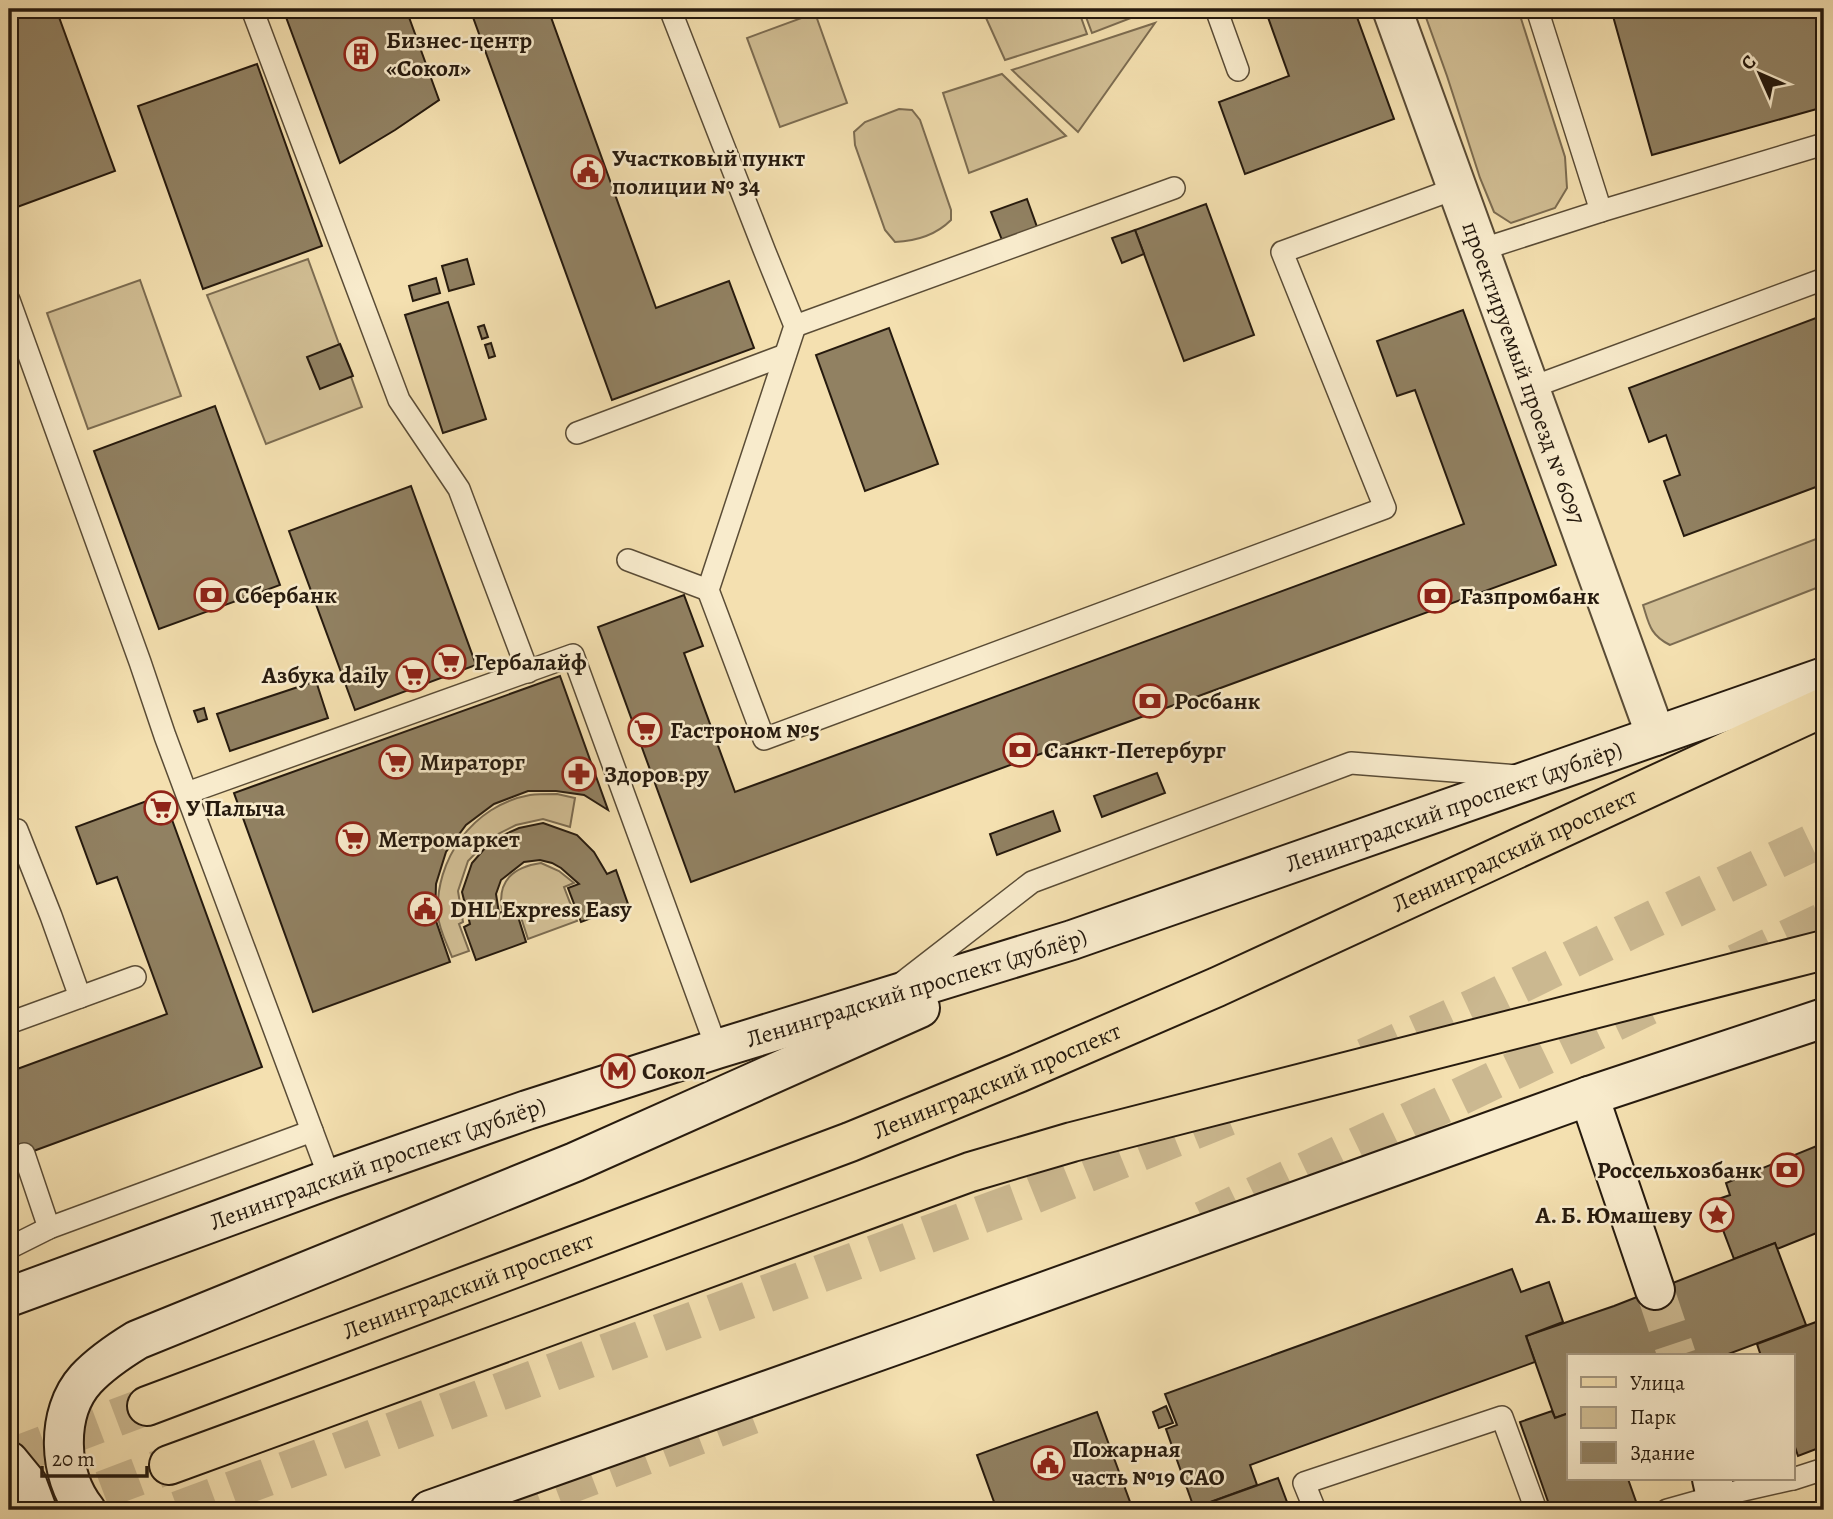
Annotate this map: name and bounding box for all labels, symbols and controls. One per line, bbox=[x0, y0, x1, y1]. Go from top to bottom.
place label: Бизнес-центр «Сокол» bbox=[386, 24, 532, 84]
building icon: Бизнес-центр «Сокол» bbox=[342, 35, 380, 73]
north arrow bbox=[1724, 38, 1794, 108]
text: С bbox=[1735, 49, 1762, 76]
place label: Участковый пункт полиции № 34 bbox=[612, 142, 805, 202]
public building icon: Участковый пункт полиции № 34 bbox=[569, 153, 607, 191]
street label: проектируемый проезд № 6097 bbox=[1454, 217, 1594, 529]
bank icon: Сбербанк bbox=[192, 576, 230, 614]
bank icon: Газпромбанк bbox=[1416, 577, 1454, 615]
place label: Сбербанк bbox=[235, 579, 337, 611]
place label: Газпромбанк bbox=[1460, 580, 1600, 612]
supermarket icon: Гербалайф bbox=[430, 643, 468, 681]
place label: Гербалайф bbox=[474, 646, 587, 678]
supermarket icon: Азбука daily bbox=[394, 656, 432, 694]
place label: Азбука daily bbox=[261, 659, 389, 691]
bank icon: Росбанк bbox=[1131, 682, 1169, 720]
place label: Росбанк bbox=[1174, 685, 1261, 717]
supermarket icon: Гастроном №5 bbox=[626, 711, 664, 749]
place label: Гастроном №5 bbox=[670, 714, 820, 746]
bank icon: Санкт-Петербург bbox=[1001, 731, 1039, 769]
place label: Санкт-Петербург bbox=[1044, 734, 1226, 766]
street label: Ленинградский проспект (дублёр) bbox=[1282, 736, 1626, 878]
supermarket icon: Мираторг bbox=[377, 743, 415, 781]
place label: Мираторг bbox=[420, 746, 525, 778]
pharmacy icon: Здоров.ру bbox=[560, 755, 598, 793]
place label: Здоров.ру bbox=[604, 758, 709, 790]
street label: Ленинградский проспект bbox=[1387, 781, 1641, 919]
supermarket icon: У Палыча bbox=[142, 789, 180, 827]
place label: У Палыча bbox=[186, 792, 286, 824]
supermarket icon: Метромаркет bbox=[334, 820, 372, 858]
place label: Метромаркет bbox=[378, 823, 520, 855]
public building icon: DHL Express Easy bbox=[406, 890, 444, 928]
place label: DHL Express Easy bbox=[450, 893, 632, 925]
street label: Ленинградский проспект (дублёр) bbox=[742, 920, 1091, 1055]
street label: Ленинградский проспект bbox=[868, 1014, 1126, 1147]
metro station icon: Сокол bbox=[599, 1052, 637, 1090]
place label: Сокол bbox=[642, 1055, 706, 1087]
street label: Ленинградский проспект (дублёр) bbox=[205, 1089, 550, 1238]
bank icon: Россельхозбанк bbox=[1768, 1151, 1806, 1189]
place label: Россельхозбанк bbox=[1597, 1154, 1762, 1186]
place icon: А. Б. Юмашеву bbox=[1698, 1196, 1736, 1234]
place label: А. Б. Юмашеву bbox=[1534, 1199, 1692, 1231]
street label: Ленинградский проспект bbox=[338, 1224, 599, 1347]
legend bbox=[1567, 1354, 1794, 1480]
text: Улица bbox=[1630, 1369, 1685, 1397]
text: Парк bbox=[1630, 1403, 1676, 1431]
place label: Пожарная часть №19 САО bbox=[1072, 1433, 1225, 1493]
scale bar bbox=[42, 1435, 147, 1479]
text: Здание bbox=[1630, 1439, 1695, 1467]
public building icon: Пожарная часть №19 САО bbox=[1029, 1444, 1067, 1482]
text: 20 m bbox=[52, 1445, 95, 1473]

